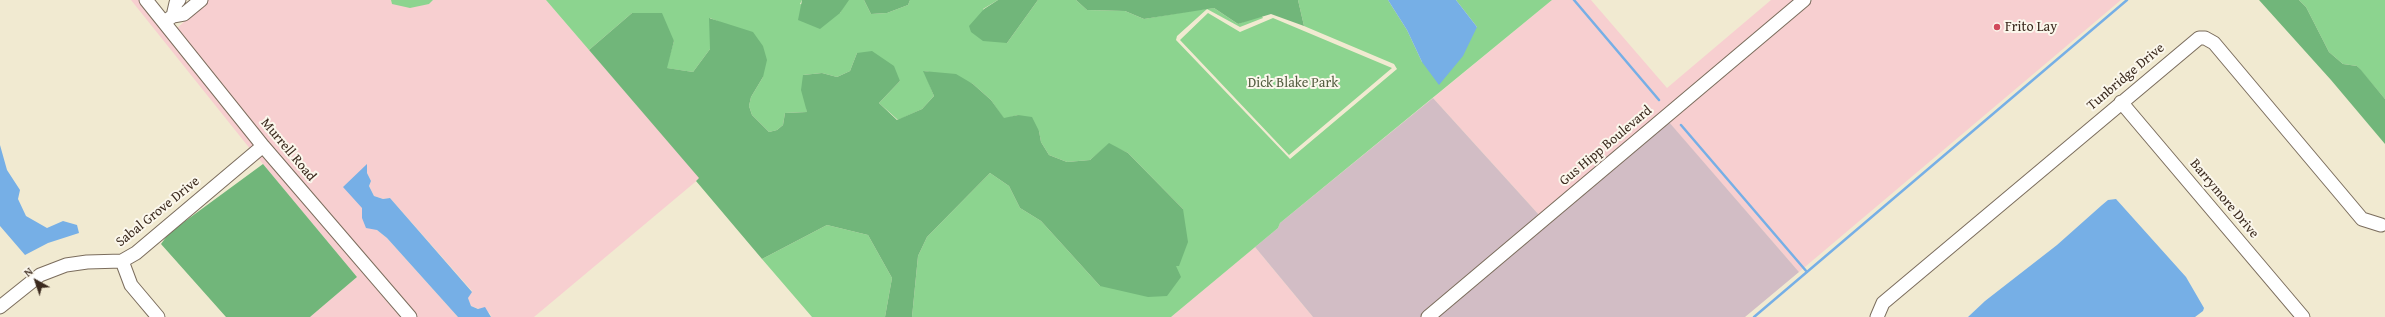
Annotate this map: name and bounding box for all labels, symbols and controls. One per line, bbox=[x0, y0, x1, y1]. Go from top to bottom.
place label: Frito Lay bbox=[2005, 19, 2057, 35]
marker: Frito Lay bbox=[1992, 22, 2002, 32]
street label: Tunbridge Drive bbox=[2084, 40, 2168, 114]
park label: Dick Blake Park bbox=[1248, 75, 1338, 91]
street label: Gus Hipp Boulevard bbox=[1556, 102, 1656, 190]
street label: Murrell Road bbox=[257, 115, 319, 185]
street label: Barrymore Drive bbox=[2186, 156, 2262, 242]
street label: Sabal Grove Drive bbox=[113, 173, 203, 251]
north arrow bbox=[16, 261, 56, 301]
text: N bbox=[20, 263, 36, 280]

